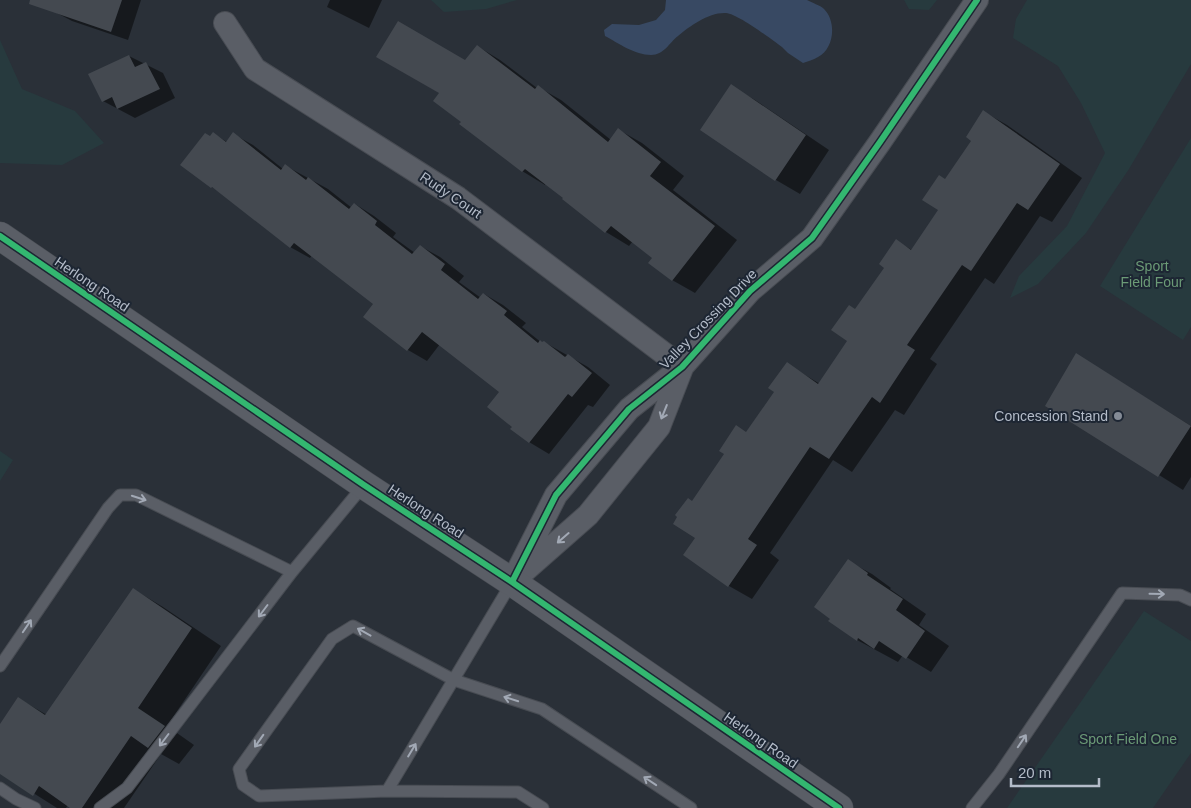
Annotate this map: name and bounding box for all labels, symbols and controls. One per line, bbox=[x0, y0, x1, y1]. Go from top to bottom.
street label: Rudy Court bbox=[417, 169, 485, 221]
street label: Herlong Road bbox=[52, 253, 132, 315]
park label: Sport Field Four bbox=[1120, 258, 1184, 290]
street label: Valley Crossing Drive bbox=[656, 266, 760, 372]
one-way arrow bbox=[659, 405, 668, 420]
place label: Concession Stand bbox=[994, 408, 1108, 424]
marker: Concession Stand bbox=[1112, 410, 1124, 422]
street label: Herlong Road bbox=[385, 481, 467, 541]
one-way arrow bbox=[130, 493, 146, 503]
one-way arrow bbox=[556, 532, 569, 543]
one-way arrow bbox=[1148, 589, 1165, 599]
one-way arrow bbox=[258, 604, 268, 618]
one-way arrow bbox=[22, 619, 32, 633]
one-way arrow bbox=[357, 627, 372, 636]
one-way arrow bbox=[504, 694, 520, 703]
street label: Herlong Road bbox=[721, 709, 801, 771]
park label: Sport Field One bbox=[1079, 731, 1177, 747]
one-way arrow bbox=[159, 733, 169, 747]
one-way arrow bbox=[254, 734, 264, 748]
one-way arrow bbox=[1017, 734, 1027, 748]
one-way arrow bbox=[408, 743, 418, 757]
scale bar bbox=[1011, 756, 1098, 788]
text: 20 m bbox=[1018, 764, 1051, 781]
one-way arrow bbox=[644, 776, 658, 786]

